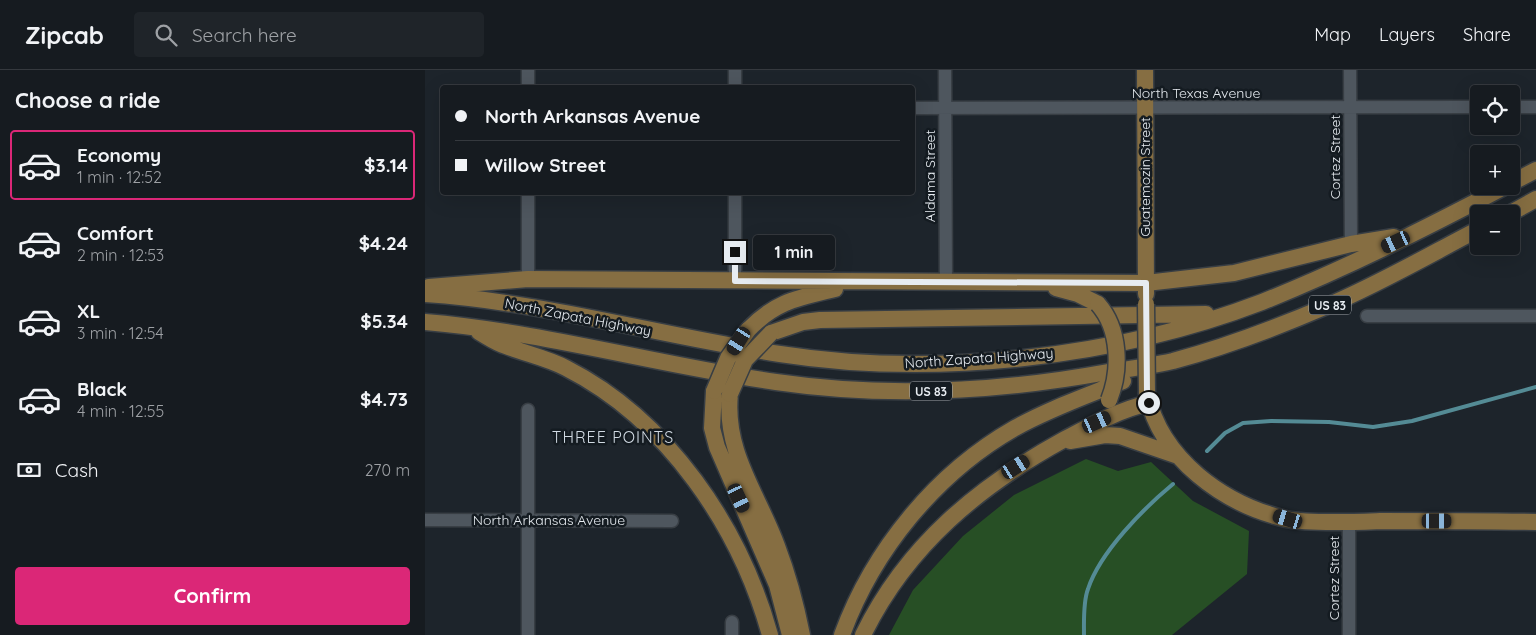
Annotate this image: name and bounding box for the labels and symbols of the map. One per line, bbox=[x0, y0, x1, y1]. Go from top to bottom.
street label: North Texas Avenue bbox=[1132, 84, 1260, 102]
street label: Cortez Street bbox=[1326, 115, 1344, 199]
street label: Guatemozin Street bbox=[1136, 117, 1154, 237]
street label: Aldama Street bbox=[921, 130, 939, 222]
car bbox=[1379, 229, 1412, 255]
callout: 1 min bbox=[753, 234, 835, 270]
route end bbox=[724, 241, 746, 263]
street label: North Zapata Highway bbox=[503, 294, 653, 340]
road number: US 83 bbox=[1309, 296, 1351, 314]
car bbox=[724, 324, 753, 358]
street label: North Zapata Highway bbox=[904, 344, 1054, 372]
road number: US 83 bbox=[910, 382, 952, 401]
route start bbox=[1138, 392, 1160, 414]
car bbox=[1080, 409, 1113, 435]
district label: THREE POINTS bbox=[552, 427, 674, 447]
car bbox=[999, 453, 1032, 481]
car bbox=[725, 481, 752, 515]
car bbox=[1271, 507, 1304, 531]
street label: North Arkansas Avenue bbox=[473, 511, 625, 529]
car bbox=[1422, 514, 1452, 529]
street label: Cortez Street bbox=[1325, 536, 1343, 620]

